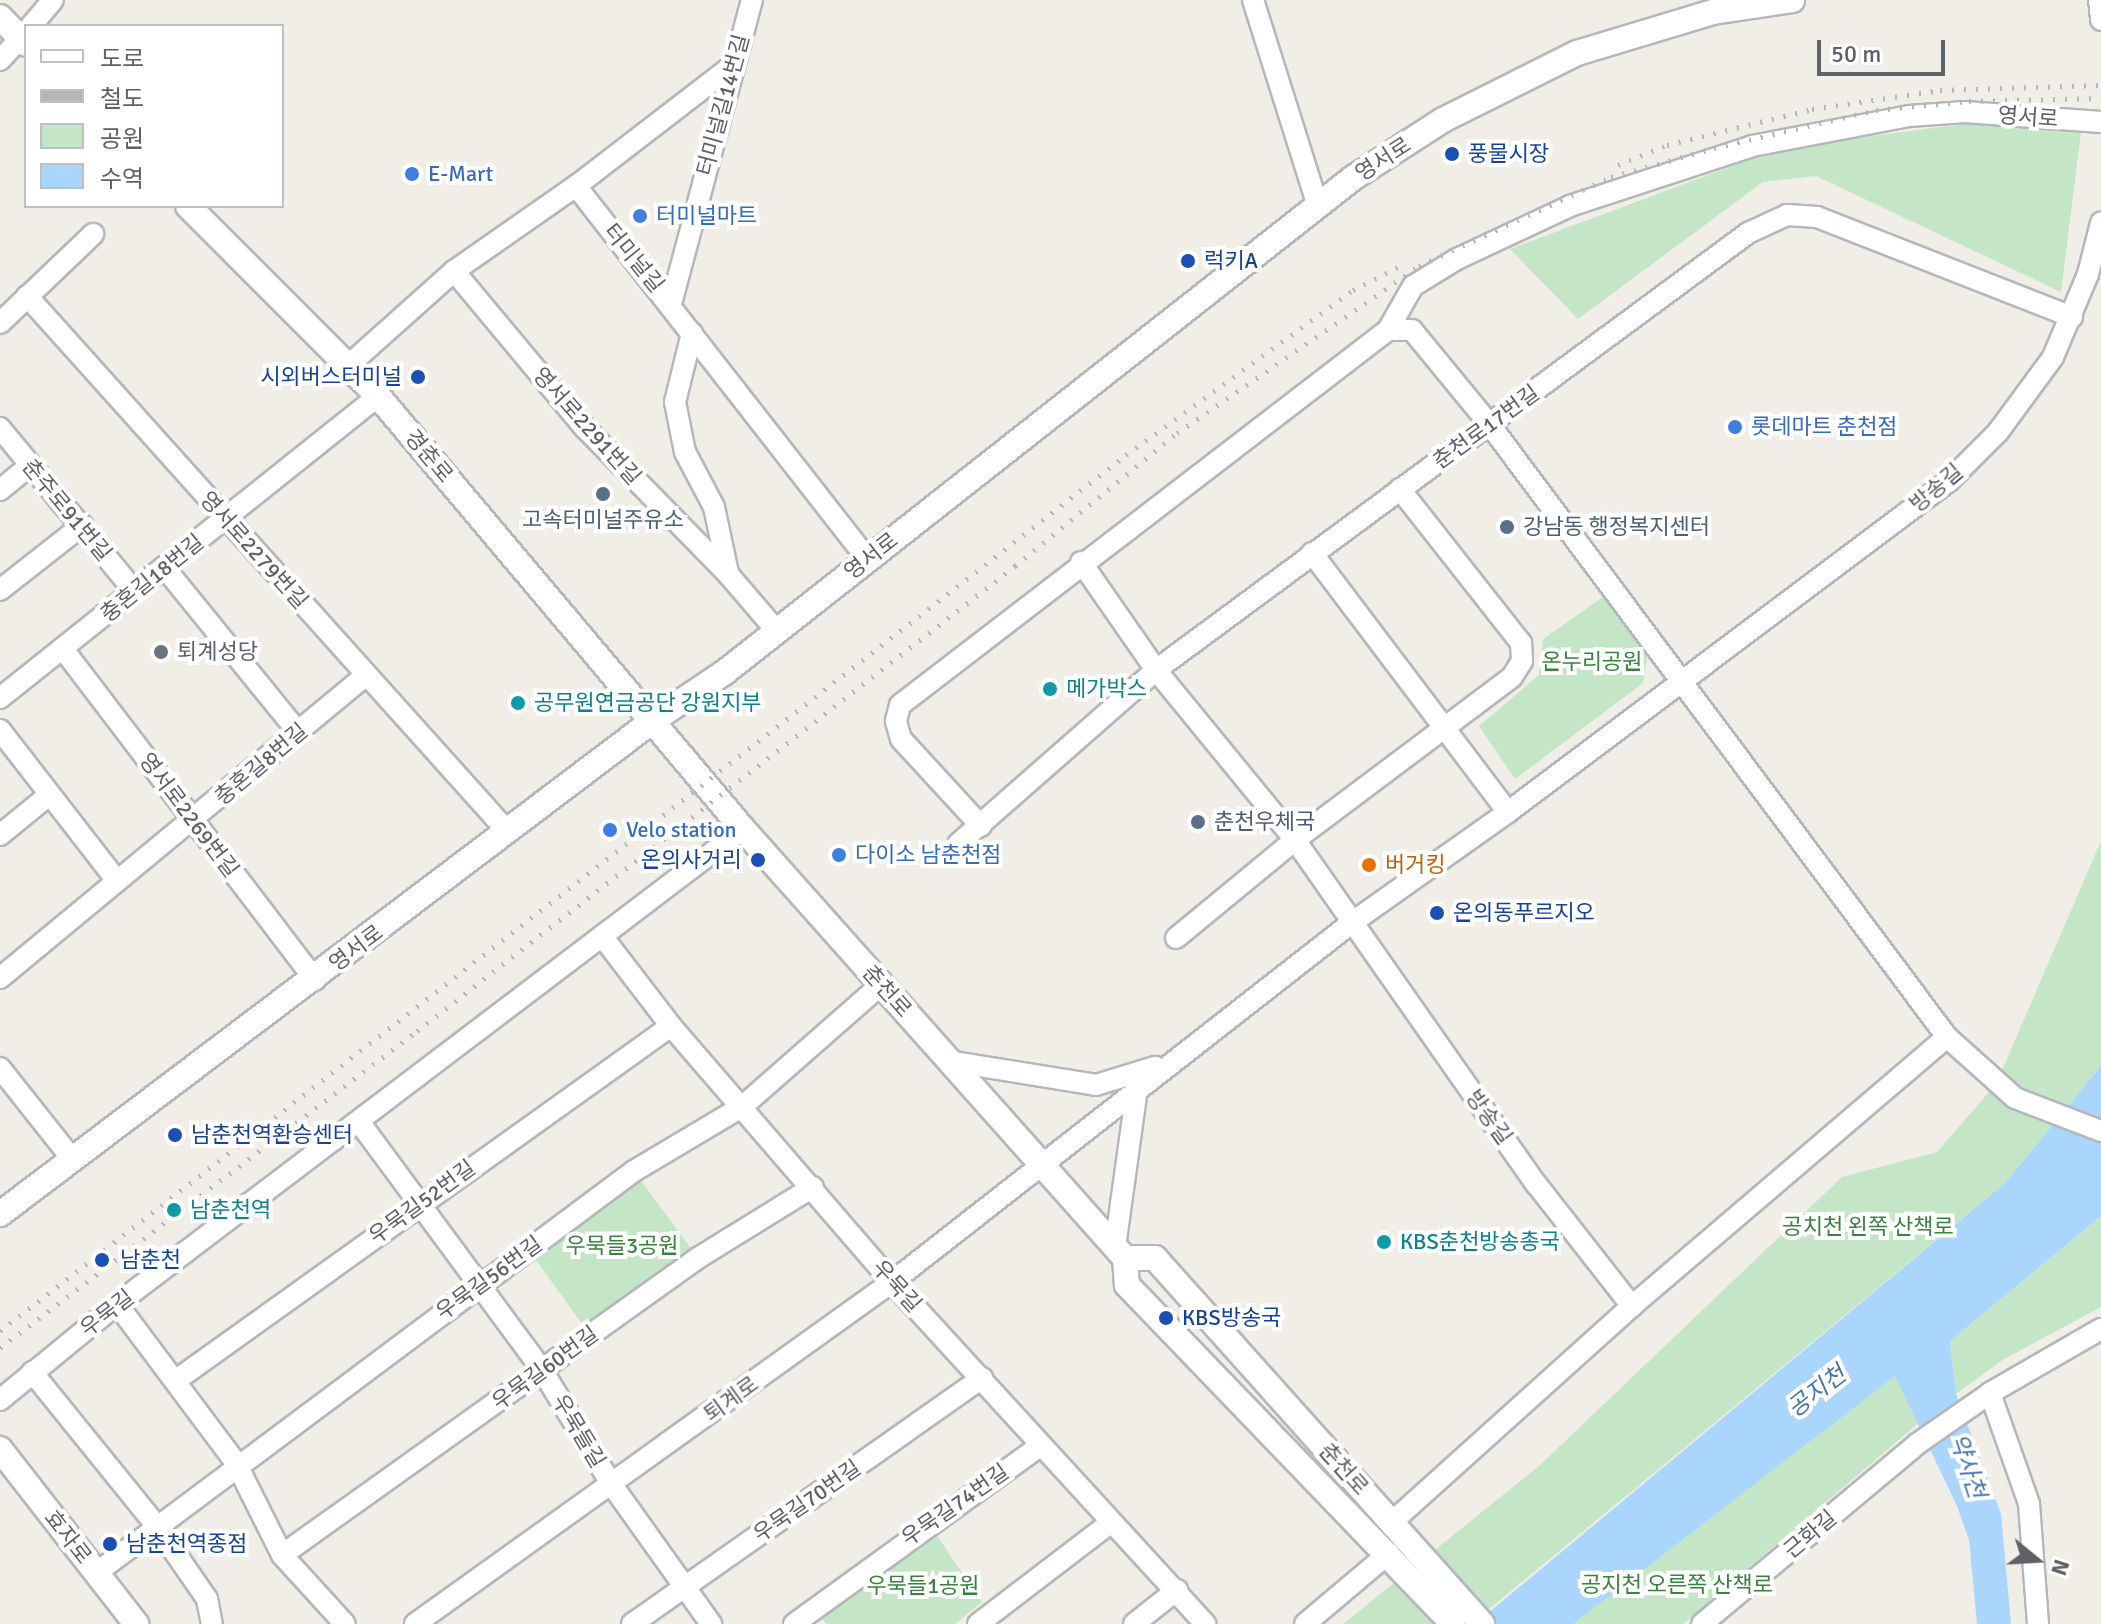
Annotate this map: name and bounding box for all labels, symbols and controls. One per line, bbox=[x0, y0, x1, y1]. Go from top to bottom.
legend bbox=[24, 24, 284, 208]
scale bar bbox=[1821, 24, 1949, 74]
street label: 터미널길14번길 bbox=[691, 31, 755, 179]
text: 50 m bbox=[1831, 39, 1881, 69]
text: 도로 bbox=[100, 44, 144, 74]
text: 철도 bbox=[100, 84, 144, 114]
street label: 영서로 bbox=[1997, 102, 2059, 132]
text: 공원 bbox=[100, 124, 144, 154]
street label: 영서로 bbox=[1350, 131, 1416, 187]
place label: 풍물시장 bbox=[1468, 141, 1549, 167]
marker: 풍물시장 bbox=[1443, 145, 1461, 163]
place label: E-Mart bbox=[428, 161, 493, 187]
text: 수역 bbox=[100, 164, 144, 194]
marker: E-Mart bbox=[403, 165, 421, 183]
place label: 터미널마트 bbox=[656, 203, 757, 229]
marker: 터미널마트 bbox=[631, 207, 649, 225]
street label: 터미널길 bbox=[598, 218, 670, 298]
place label: 럭키A bbox=[1204, 248, 1258, 274]
marker: 럭키A bbox=[1179, 252, 1197, 270]
street label: 영서로2291번길 bbox=[527, 362, 647, 490]
place label: 시외버스터미널 bbox=[260, 364, 402, 390]
marker: 시외버스터미널 bbox=[409, 368, 427, 386]
street label: 춘천로17번길 bbox=[1428, 380, 1544, 474]
place label: 롯데마트 춘천점 bbox=[1751, 414, 1898, 440]
marker: 롯데마트 춘천점 bbox=[1726, 418, 1744, 436]
street label: 경춘로 bbox=[399, 424, 459, 488]
street label: 춘주로91번길 bbox=[17, 454, 117, 566]
street label: 방송길 bbox=[1904, 458, 1968, 518]
marker: 고속터미널주유소 bbox=[594, 485, 612, 503]
street label: 영서로2279번길 bbox=[194, 486, 314, 614]
place label: 고속터미널주유소 bbox=[522, 507, 684, 533]
place label: 강남동 행정복지센터 bbox=[1523, 514, 1710, 540]
marker: 강남동 행정복지센터 bbox=[1498, 518, 1516, 536]
street label: 영서로 bbox=[839, 527, 903, 585]
street label: 충혼길18번길 bbox=[95, 528, 209, 628]
place label: 퇴계성당 bbox=[177, 639, 258, 665]
marker: 퇴계성당 bbox=[152, 643, 170, 661]
park label: 온누리공원 bbox=[1541, 649, 1643, 675]
place label: 메가박스 bbox=[1066, 676, 1147, 702]
marker: 메가박스 bbox=[1041, 680, 1059, 698]
place label: 공무원연금공단 강원지부 bbox=[534, 690, 761, 716]
marker: 공무원연금공단 강원지부 bbox=[509, 694, 527, 712]
street label: 충혼길8번길 bbox=[209, 718, 313, 810]
street label: 영서로2269번길 bbox=[134, 748, 244, 882]
place label: 춘천우체국 bbox=[1214, 809, 1315, 835]
marker: 춘천우체국 bbox=[1189, 813, 1207, 831]
place label: Velo station bbox=[626, 817, 737, 843]
marker: Velo station bbox=[601, 821, 619, 839]
place label: 다이소 남춘천점 bbox=[855, 842, 1002, 868]
marker: 다이소 남춘천점 bbox=[830, 846, 848, 864]
place label: 온의사거리 bbox=[641, 847, 742, 873]
marker: 온의사거리 bbox=[749, 851, 767, 869]
place label: 버거킹 bbox=[1385, 852, 1446, 878]
marker: 버거킹 bbox=[1360, 856, 1378, 874]
place label: 온의동푸르지오 bbox=[1453, 900, 1595, 926]
marker: 온의동푸르지오 bbox=[1428, 904, 1446, 922]
street label: 영서로 bbox=[324, 919, 388, 977]
street label: 춘천로 bbox=[857, 960, 917, 1022]
street label: 방송길 bbox=[1460, 1085, 1518, 1149]
place label: 남춘천역환승센터 bbox=[191, 1122, 353, 1148]
marker: 남춘천역환승센터 bbox=[166, 1126, 184, 1144]
street label: 우묵길52번길 bbox=[364, 1155, 480, 1249]
place label: 남춘천역 bbox=[190, 1197, 271, 1223]
marker: 남춘천역 bbox=[165, 1201, 183, 1219]
park label: 공치천 왼쪽 산책로 bbox=[1782, 1214, 1954, 1240]
place label: KBS춘천방송총국 bbox=[1400, 1229, 1560, 1255]
street label: 우묵길56번길 bbox=[431, 1231, 547, 1325]
park label: 우묵들3공원 bbox=[565, 1233, 679, 1259]
marker: KBS춘천방송총국 bbox=[1375, 1233, 1393, 1251]
place label: 남춘천 bbox=[120, 1247, 181, 1273]
marker: 남춘천 bbox=[91, 1249, 113, 1271]
street label: 우묵길 bbox=[867, 1255, 927, 1317]
street label: 우묵길 bbox=[75, 1284, 139, 1342]
place label: KBS방송국 bbox=[1182, 1305, 1281, 1331]
marker: KBS방송국 bbox=[1157, 1309, 1175, 1327]
street label: 우묵길60번길 bbox=[487, 1321, 603, 1415]
water label: 공지천 bbox=[1782, 1360, 1852, 1424]
street label: 퇴계로 bbox=[699, 1370, 763, 1428]
street label: 우묵들길 bbox=[547, 1390, 611, 1472]
water label: 약사천 bbox=[1943, 1430, 1991, 1502]
street label: 춘천로 bbox=[1314, 1438, 1374, 1500]
street label: 우묵길70번길 bbox=[748, 1454, 866, 1548]
street label: 우묵길74번길 bbox=[896, 1458, 1014, 1552]
street label: 근화길 bbox=[1778, 1504, 1842, 1564]
street label: 효자로 bbox=[39, 1505, 97, 1569]
north arrow bbox=[1997, 1520, 2077, 1600]
place label: 남춘천역종점 bbox=[126, 1531, 247, 1557]
marker: 남춘천역종점 bbox=[101, 1535, 119, 1553]
text: N bbox=[2045, 1556, 2076, 1579]
park label: 공지천 오른쪽 산책로 bbox=[1581, 1572, 1773, 1598]
park label: 우묵들1공원 bbox=[866, 1573, 980, 1599]

